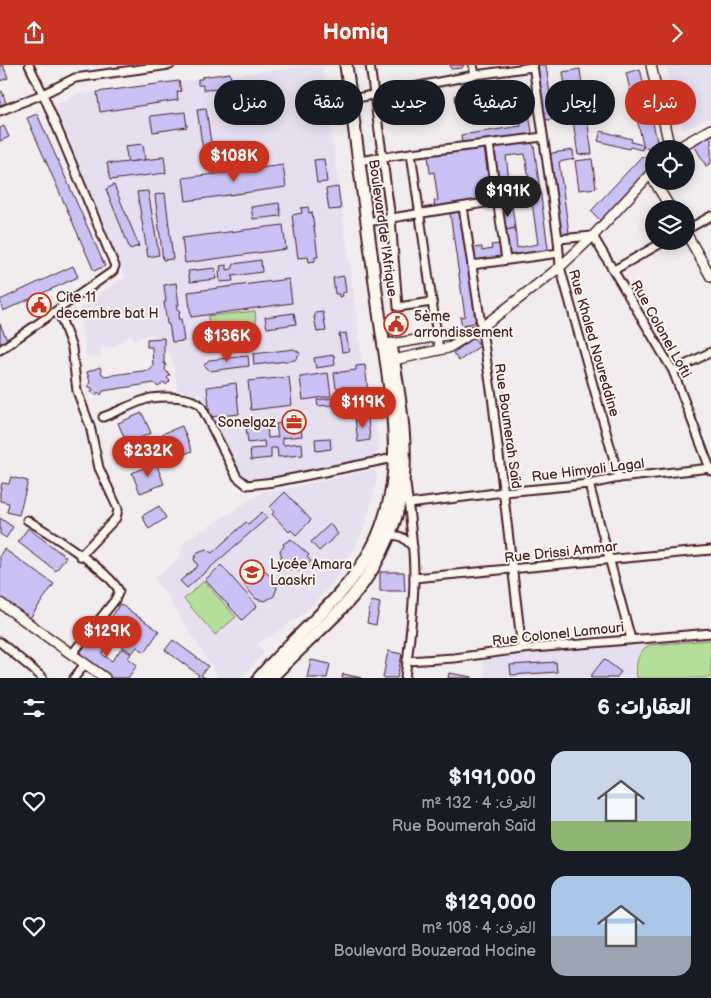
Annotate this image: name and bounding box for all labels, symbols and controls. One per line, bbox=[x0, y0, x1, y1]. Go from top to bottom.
icon: share bbox=[20, 19, 48, 47]
text: Homiq bbox=[323, 19, 388, 46]
icon: forward bbox=[663, 19, 691, 47]
chip: منزل bbox=[214, 80, 285, 125]
chip: شقة bbox=[295, 80, 363, 125]
chip: جديد bbox=[373, 80, 445, 125]
chip: تصفية bbox=[455, 80, 535, 125]
chip: إيجار bbox=[545, 80, 615, 125]
chip: شراء bbox=[625, 80, 696, 125]
map controls bbox=[645, 140, 695, 250]
button: locate bbox=[645, 140, 695, 190]
pin: $108K bbox=[199, 141, 269, 183]
text: $108K bbox=[210, 147, 258, 166]
street label: Boulevard de l'Afrique bbox=[365, 158, 401, 298]
pin: $191K bbox=[473, 175, 543, 218]
text: $191K bbox=[486, 182, 530, 201]
button: layers bbox=[645, 200, 695, 250]
street label: Rue Khaled Noureddine bbox=[565, 267, 623, 419]
street label: Rue Colonel Lofti bbox=[627, 277, 695, 381]
place label: Cite 11 decembre bat H bbox=[56, 289, 159, 322]
public building icon: Cite 11 decembre bat H bbox=[26, 292, 52, 318]
place label: 5ème arrondissement bbox=[414, 308, 514, 341]
public building icon: 5ème arrondissement bbox=[383, 311, 409, 337]
pin: $136K bbox=[192, 321, 262, 363]
text: $136K bbox=[203, 327, 251, 346]
street label: Rue Boumerah Saïd bbox=[491, 362, 525, 490]
pin: $119K bbox=[328, 387, 398, 429]
text: $119K bbox=[341, 393, 385, 412]
office icon: Sonelgaz bbox=[281, 409, 307, 435]
place label: Sonelgaz bbox=[218, 414, 276, 431]
pin: $232K bbox=[113, 435, 183, 478]
text: $232K bbox=[123, 442, 173, 461]
street label: Rue Himyali Lagal bbox=[531, 455, 645, 485]
street label: Rue Drissi Ammar bbox=[503, 537, 619, 566]
place label: Lycée Amara Laaskri bbox=[270, 556, 352, 589]
school or university icon: Lycée Amara Laaskri bbox=[239, 559, 265, 585]
pin: $129K bbox=[72, 615, 142, 658]
street label: Rue Colonel Lamouri bbox=[491, 619, 625, 649]
text: $129K bbox=[83, 622, 131, 641]
icon: filters bbox=[20, 694, 48, 722]
text: العقارات: 6 bbox=[597, 695, 691, 720]
text: $191,000 bbox=[448, 765, 536, 790]
icon: home bbox=[591, 771, 651, 831]
icon: heart bbox=[20, 787, 48, 815]
text: الغرف: 4 · 132 m² bbox=[421, 794, 536, 813]
text: Rue Boumerah Saïd bbox=[392, 817, 536, 836]
text: $129,000 bbox=[445, 890, 536, 915]
icon: home bbox=[591, 896, 651, 956]
icon: heart bbox=[20, 912, 48, 940]
text: الغرف: 4 · 108 m² bbox=[422, 919, 536, 938]
text: Boulevard Bouzerad Hocine bbox=[334, 942, 536, 961]

